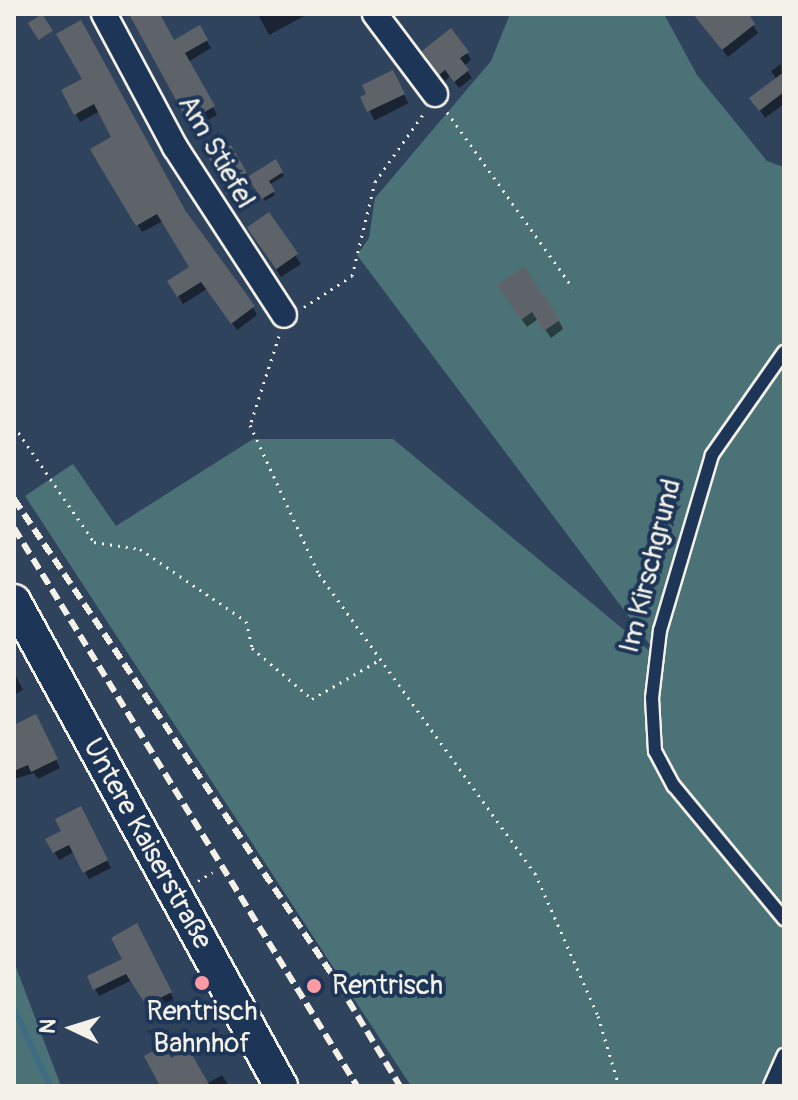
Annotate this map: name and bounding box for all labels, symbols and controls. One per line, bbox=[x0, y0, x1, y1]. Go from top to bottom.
street label: Am Stiefel bbox=[170, 89, 262, 215]
street label: Im Kirschgrund bbox=[613, 475, 689, 657]
street label: Untere Kaiserstraße bbox=[75, 733, 219, 955]
place label: Rentrisch bbox=[332, 969, 443, 1003]
marker: Rentrisch Bahnhof bbox=[193, 974, 211, 992]
marker: Rentrisch bbox=[303, 975, 325, 997]
north arrow bbox=[32, 988, 112, 1068]
place label: Rentrisch Bahnhof bbox=[146, 995, 258, 1061]
text: N bbox=[34, 1018, 63, 1035]

